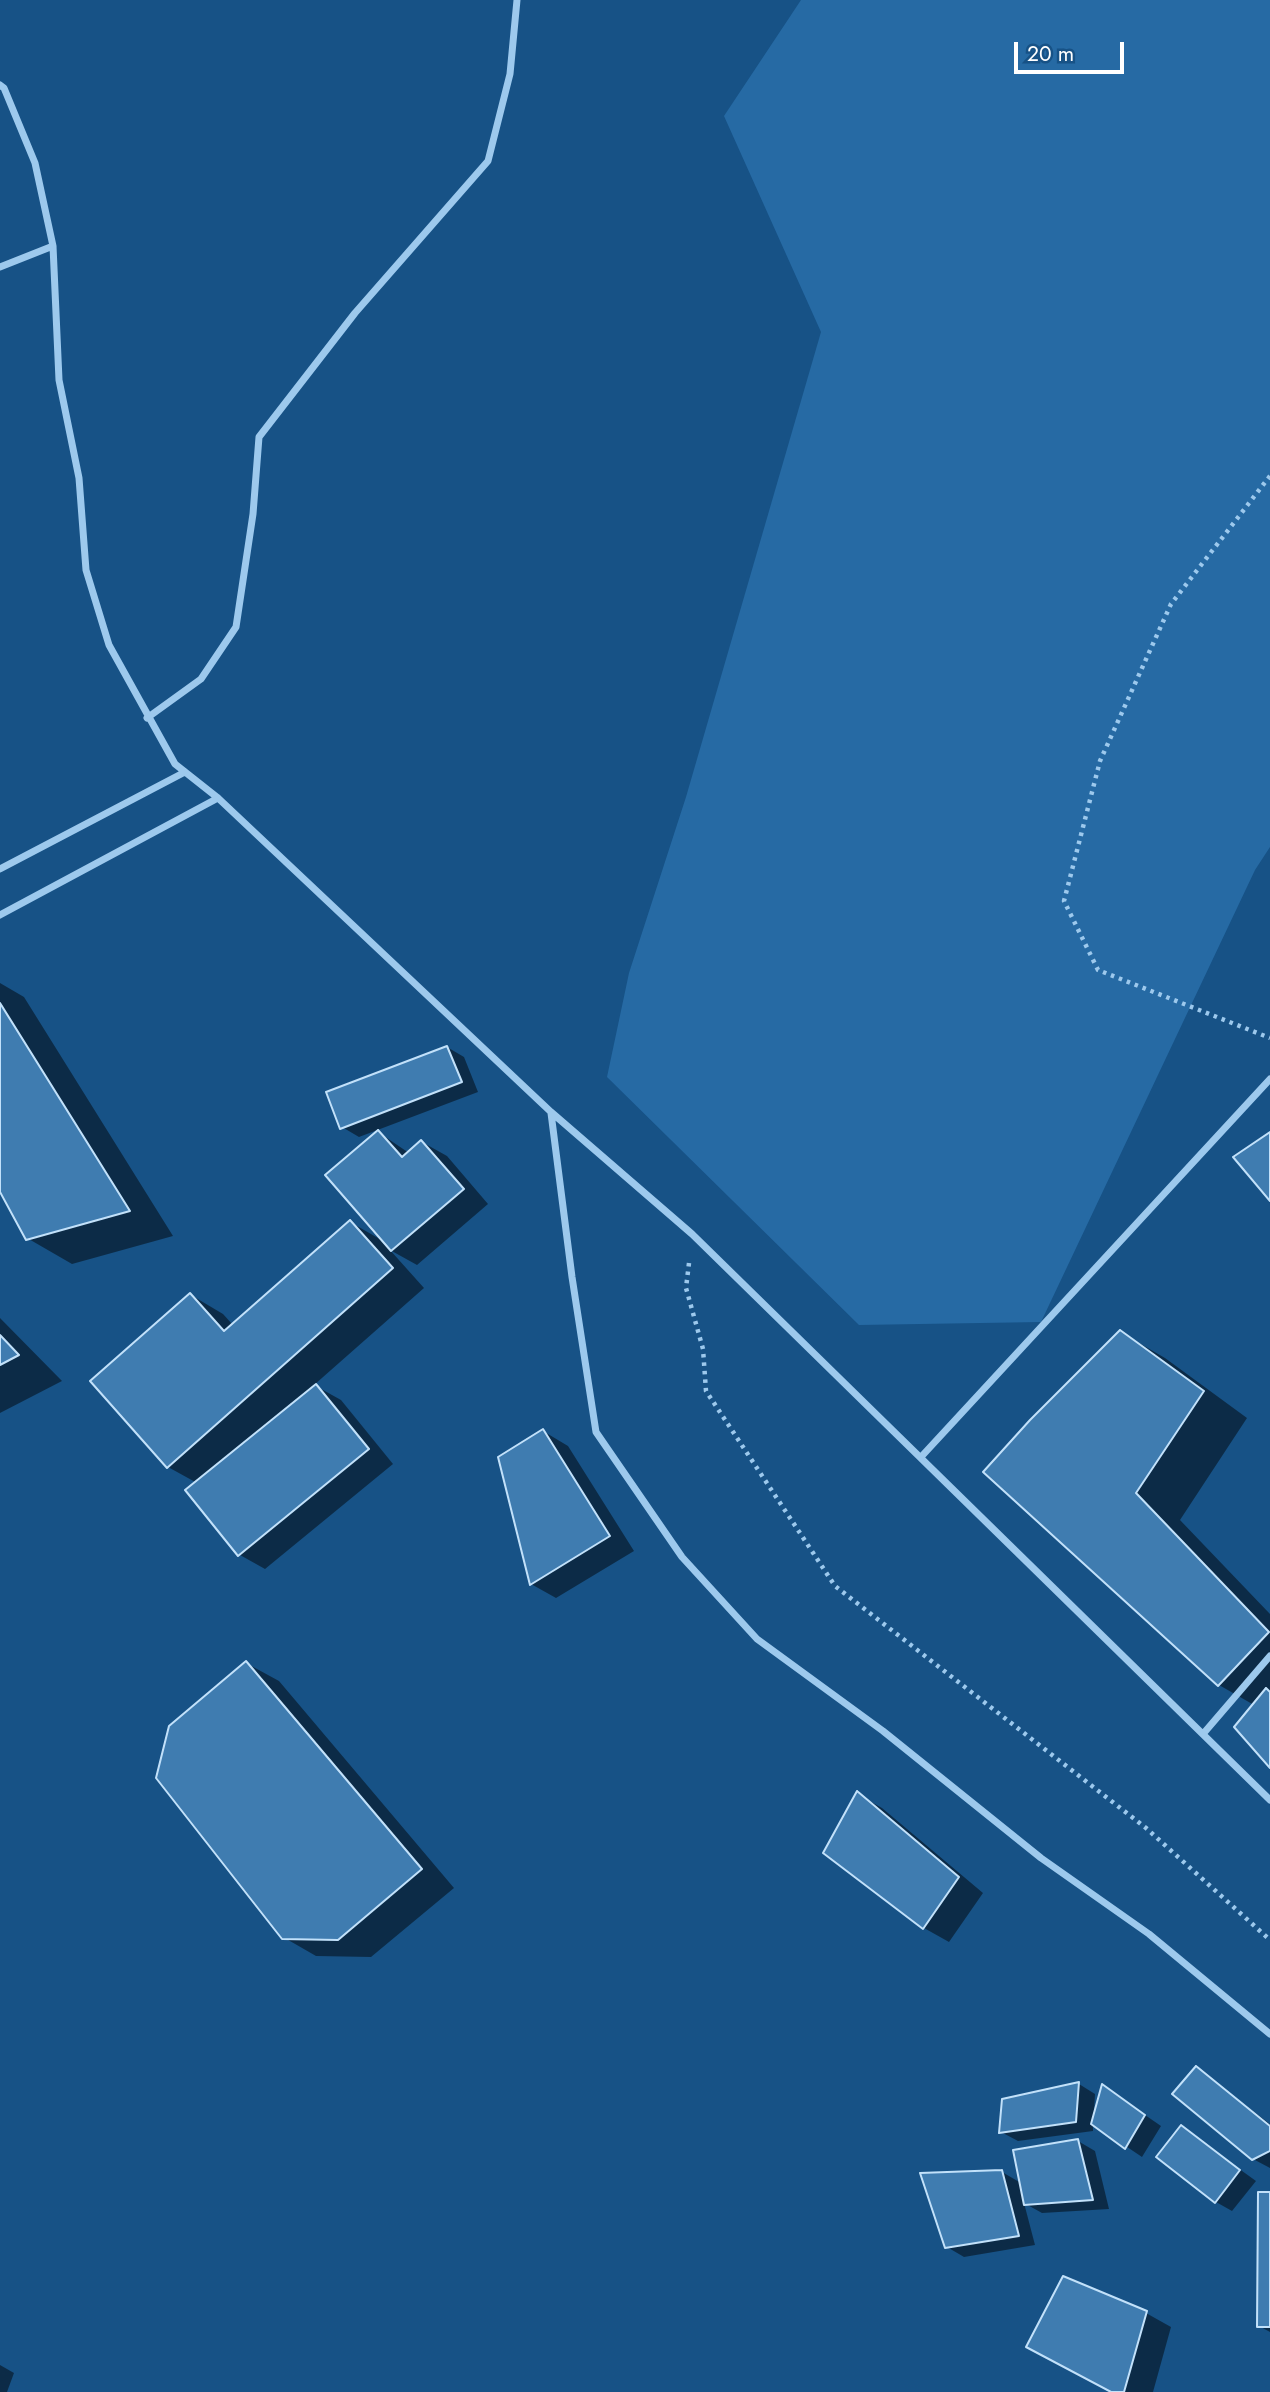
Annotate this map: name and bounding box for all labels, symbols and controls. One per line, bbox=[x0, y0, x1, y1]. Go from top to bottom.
scale bar bbox=[1018, 28, 1128, 72]
text: 20 m bbox=[1027, 39, 1074, 69]

